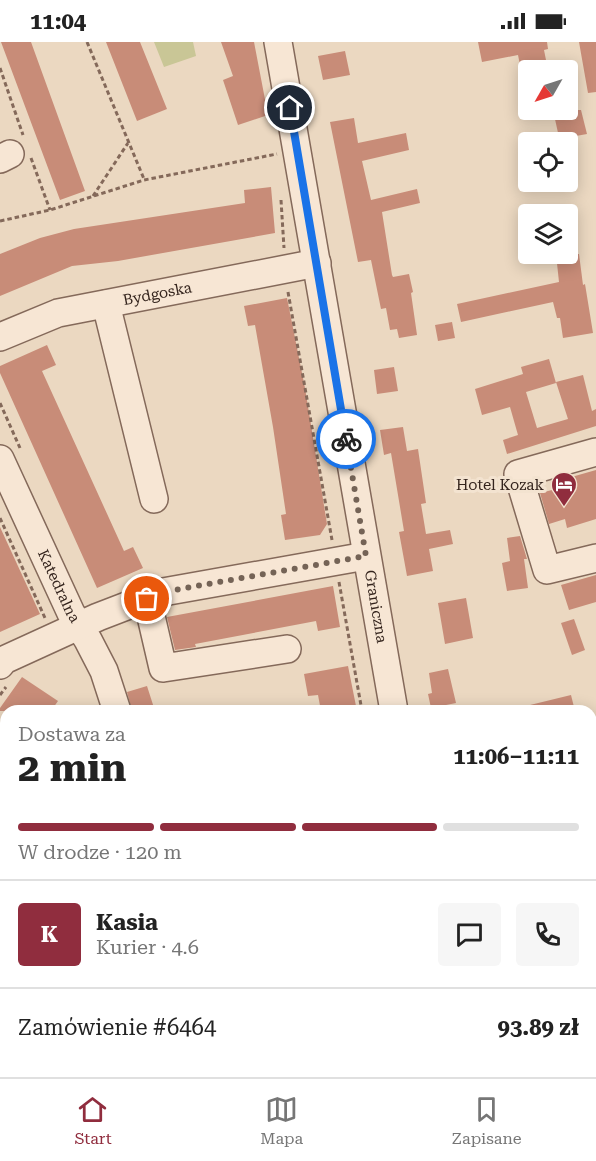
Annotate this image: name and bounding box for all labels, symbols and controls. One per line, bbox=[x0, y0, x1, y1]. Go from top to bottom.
text: 11:04 bbox=[30, 9, 86, 34]
north arrow bbox=[518, 60, 578, 120]
map controls bbox=[518, 60, 578, 264]
pin bbox=[264, 82, 315, 133]
icon: home bbox=[273, 91, 306, 124]
button: locate bbox=[518, 132, 578, 192]
button: layers bbox=[518, 204, 578, 264]
street label: Bydgoska bbox=[121, 278, 193, 309]
courier bbox=[316, 409, 376, 469]
icon: bike bbox=[330, 423, 363, 456]
hotel icon: Hotel Kozak bbox=[549, 470, 579, 508]
place label: Hotel Kozak bbox=[456, 476, 544, 494]
street label: Katedralna bbox=[34, 547, 84, 626]
street label: Graniczna bbox=[361, 569, 391, 644]
pin bbox=[121, 573, 172, 624]
icon: bag bbox=[130, 582, 163, 615]
text: Dostawa za bbox=[18, 722, 126, 746]
text: 11:06–11:11 bbox=[453, 744, 579, 769]
text: 2 min bbox=[18, 745, 126, 791]
text: W drodze · 120 m bbox=[18, 840, 182, 864]
button: chat bbox=[438, 903, 501, 966]
button: phone bbox=[516, 903, 579, 966]
text: Kasia bbox=[96, 910, 158, 935]
text: K bbox=[41, 922, 58, 947]
text: Kurier · 4.6 bbox=[96, 935, 199, 959]
text: Zamówienie #6464 bbox=[18, 1015, 216, 1040]
text: 93.89 zł bbox=[498, 1015, 579, 1040]
tab: Start bbox=[74, 1093, 112, 1148]
tab: Mapa bbox=[260, 1093, 303, 1148]
tab: Zapisane bbox=[452, 1093, 522, 1148]

